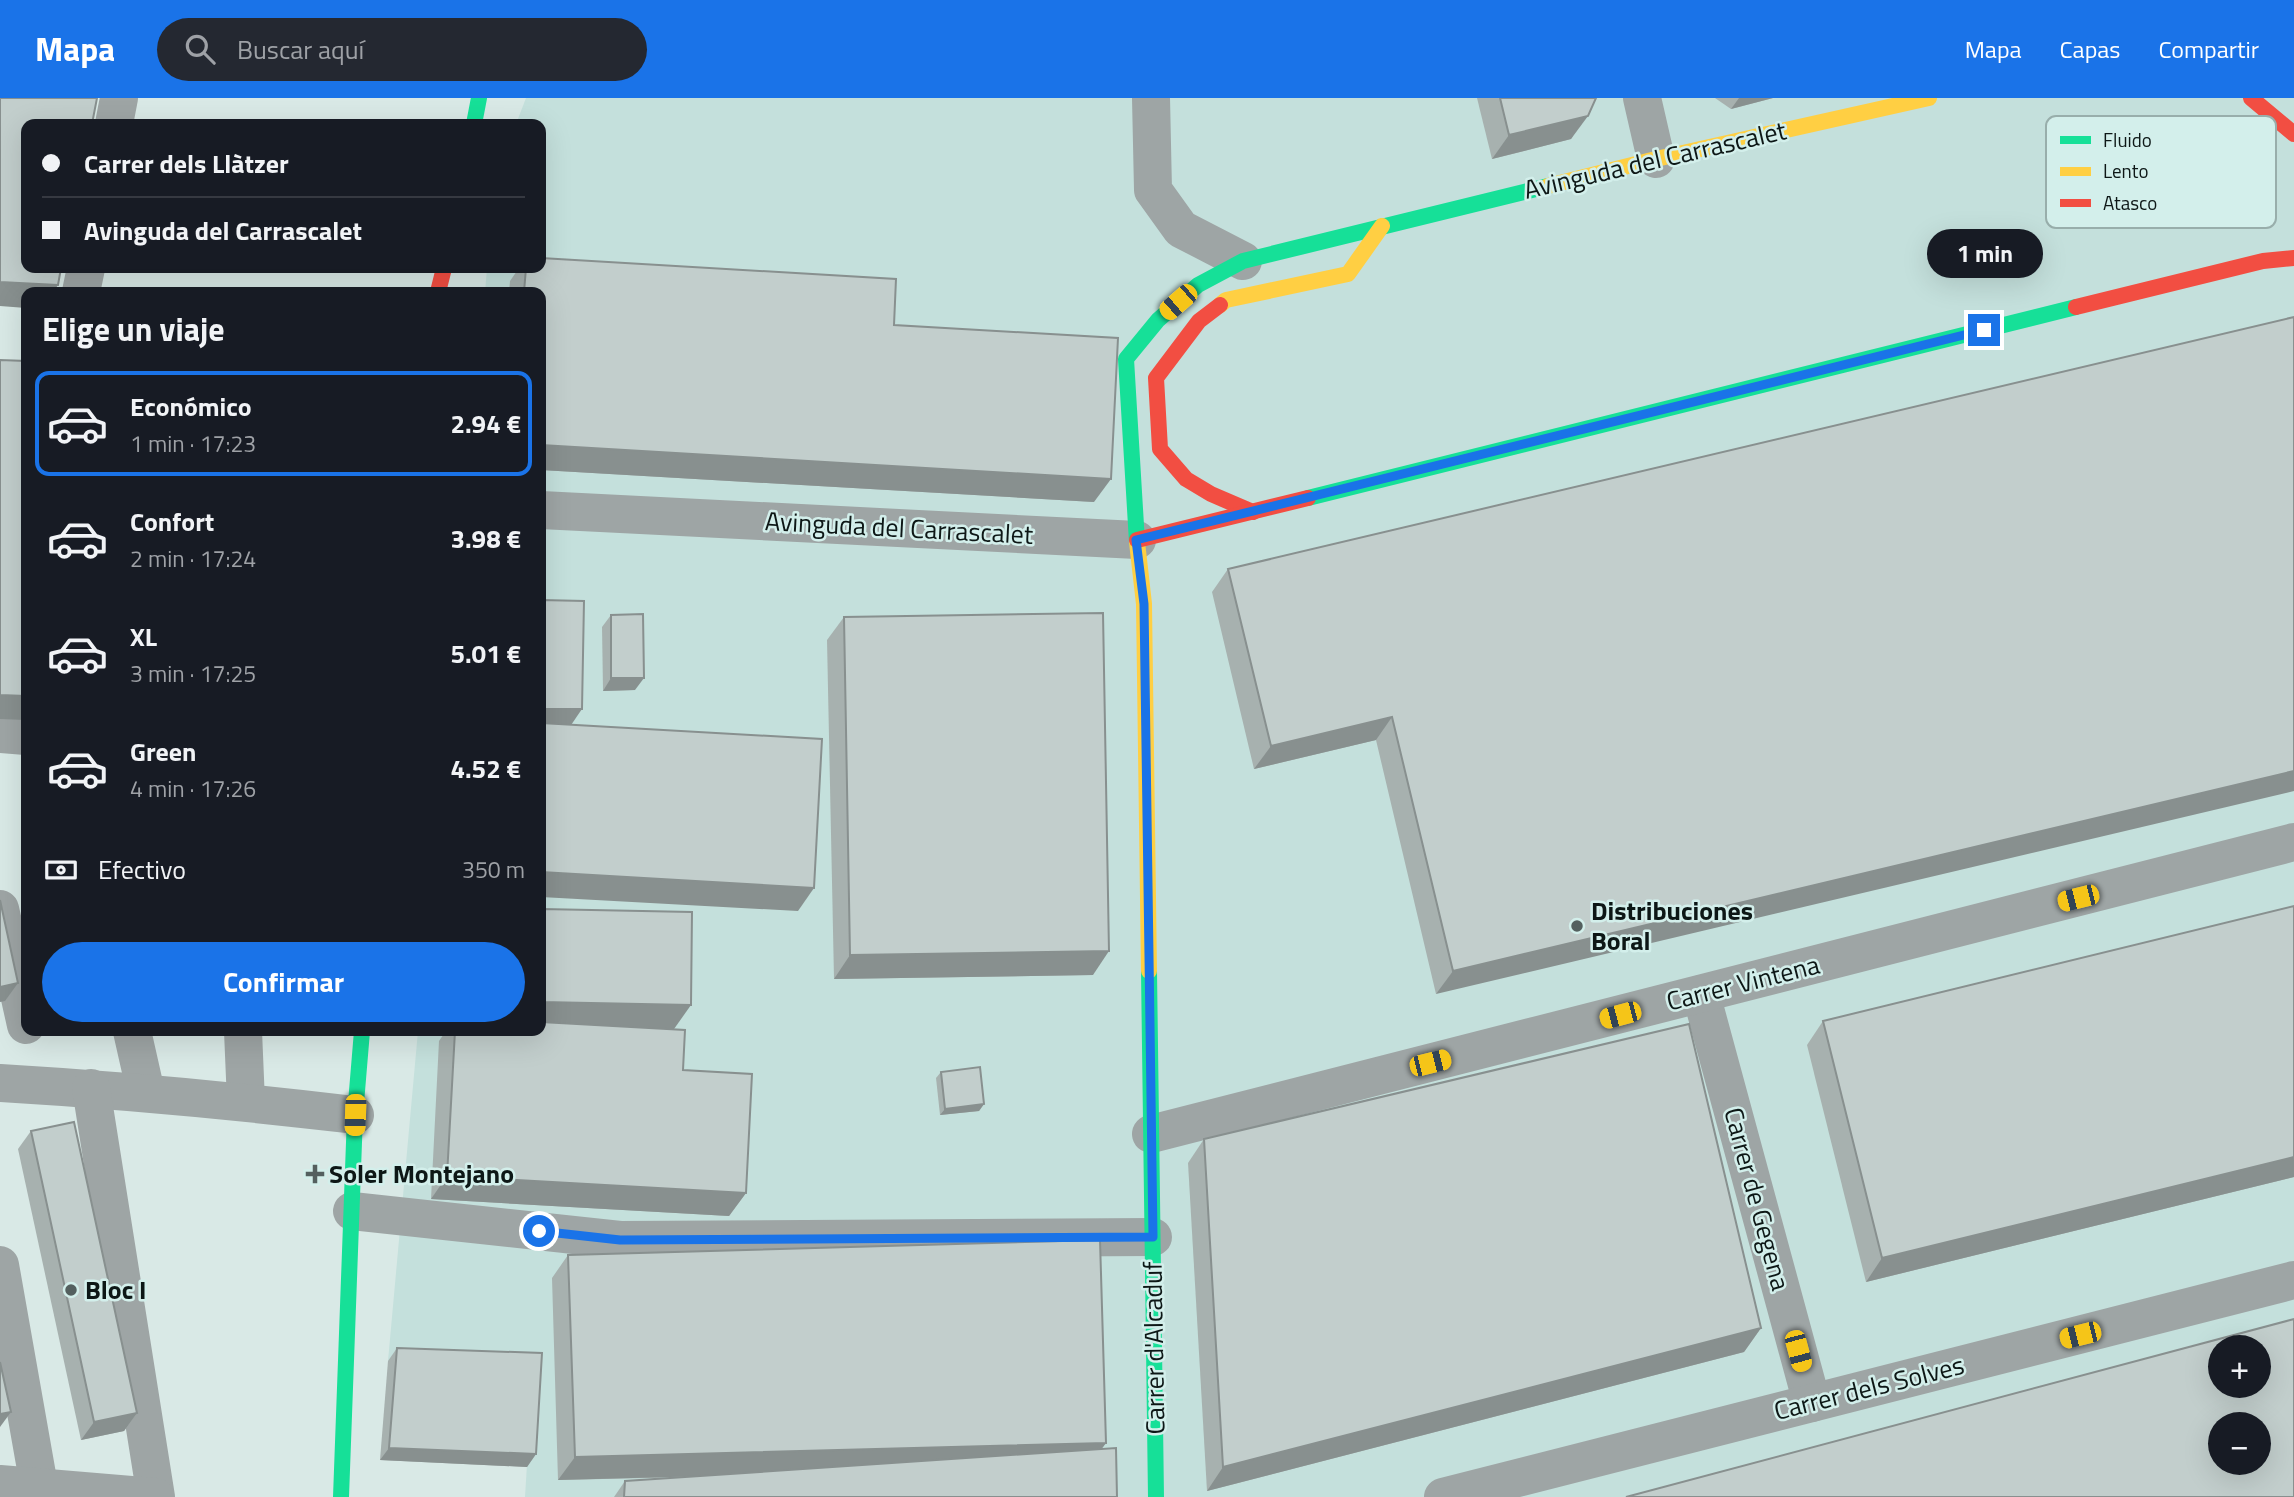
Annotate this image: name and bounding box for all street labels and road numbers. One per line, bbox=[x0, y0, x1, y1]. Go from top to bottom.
street label: Avinguda del Carrascalet bbox=[1520, 110, 1790, 209]
street label: Avinguda del Carrascalet bbox=[764, 501, 1034, 554]
street label: Carrer Vintena bbox=[1662, 945, 1824, 1020]
street label: Carrer de Gegena bbox=[1714, 1103, 1801, 1295]
street label: Carrer d'Alcaduf bbox=[1132, 1261, 1175, 1435]
street label: Carrer dels Solves bbox=[1770, 1345, 1968, 1430]

